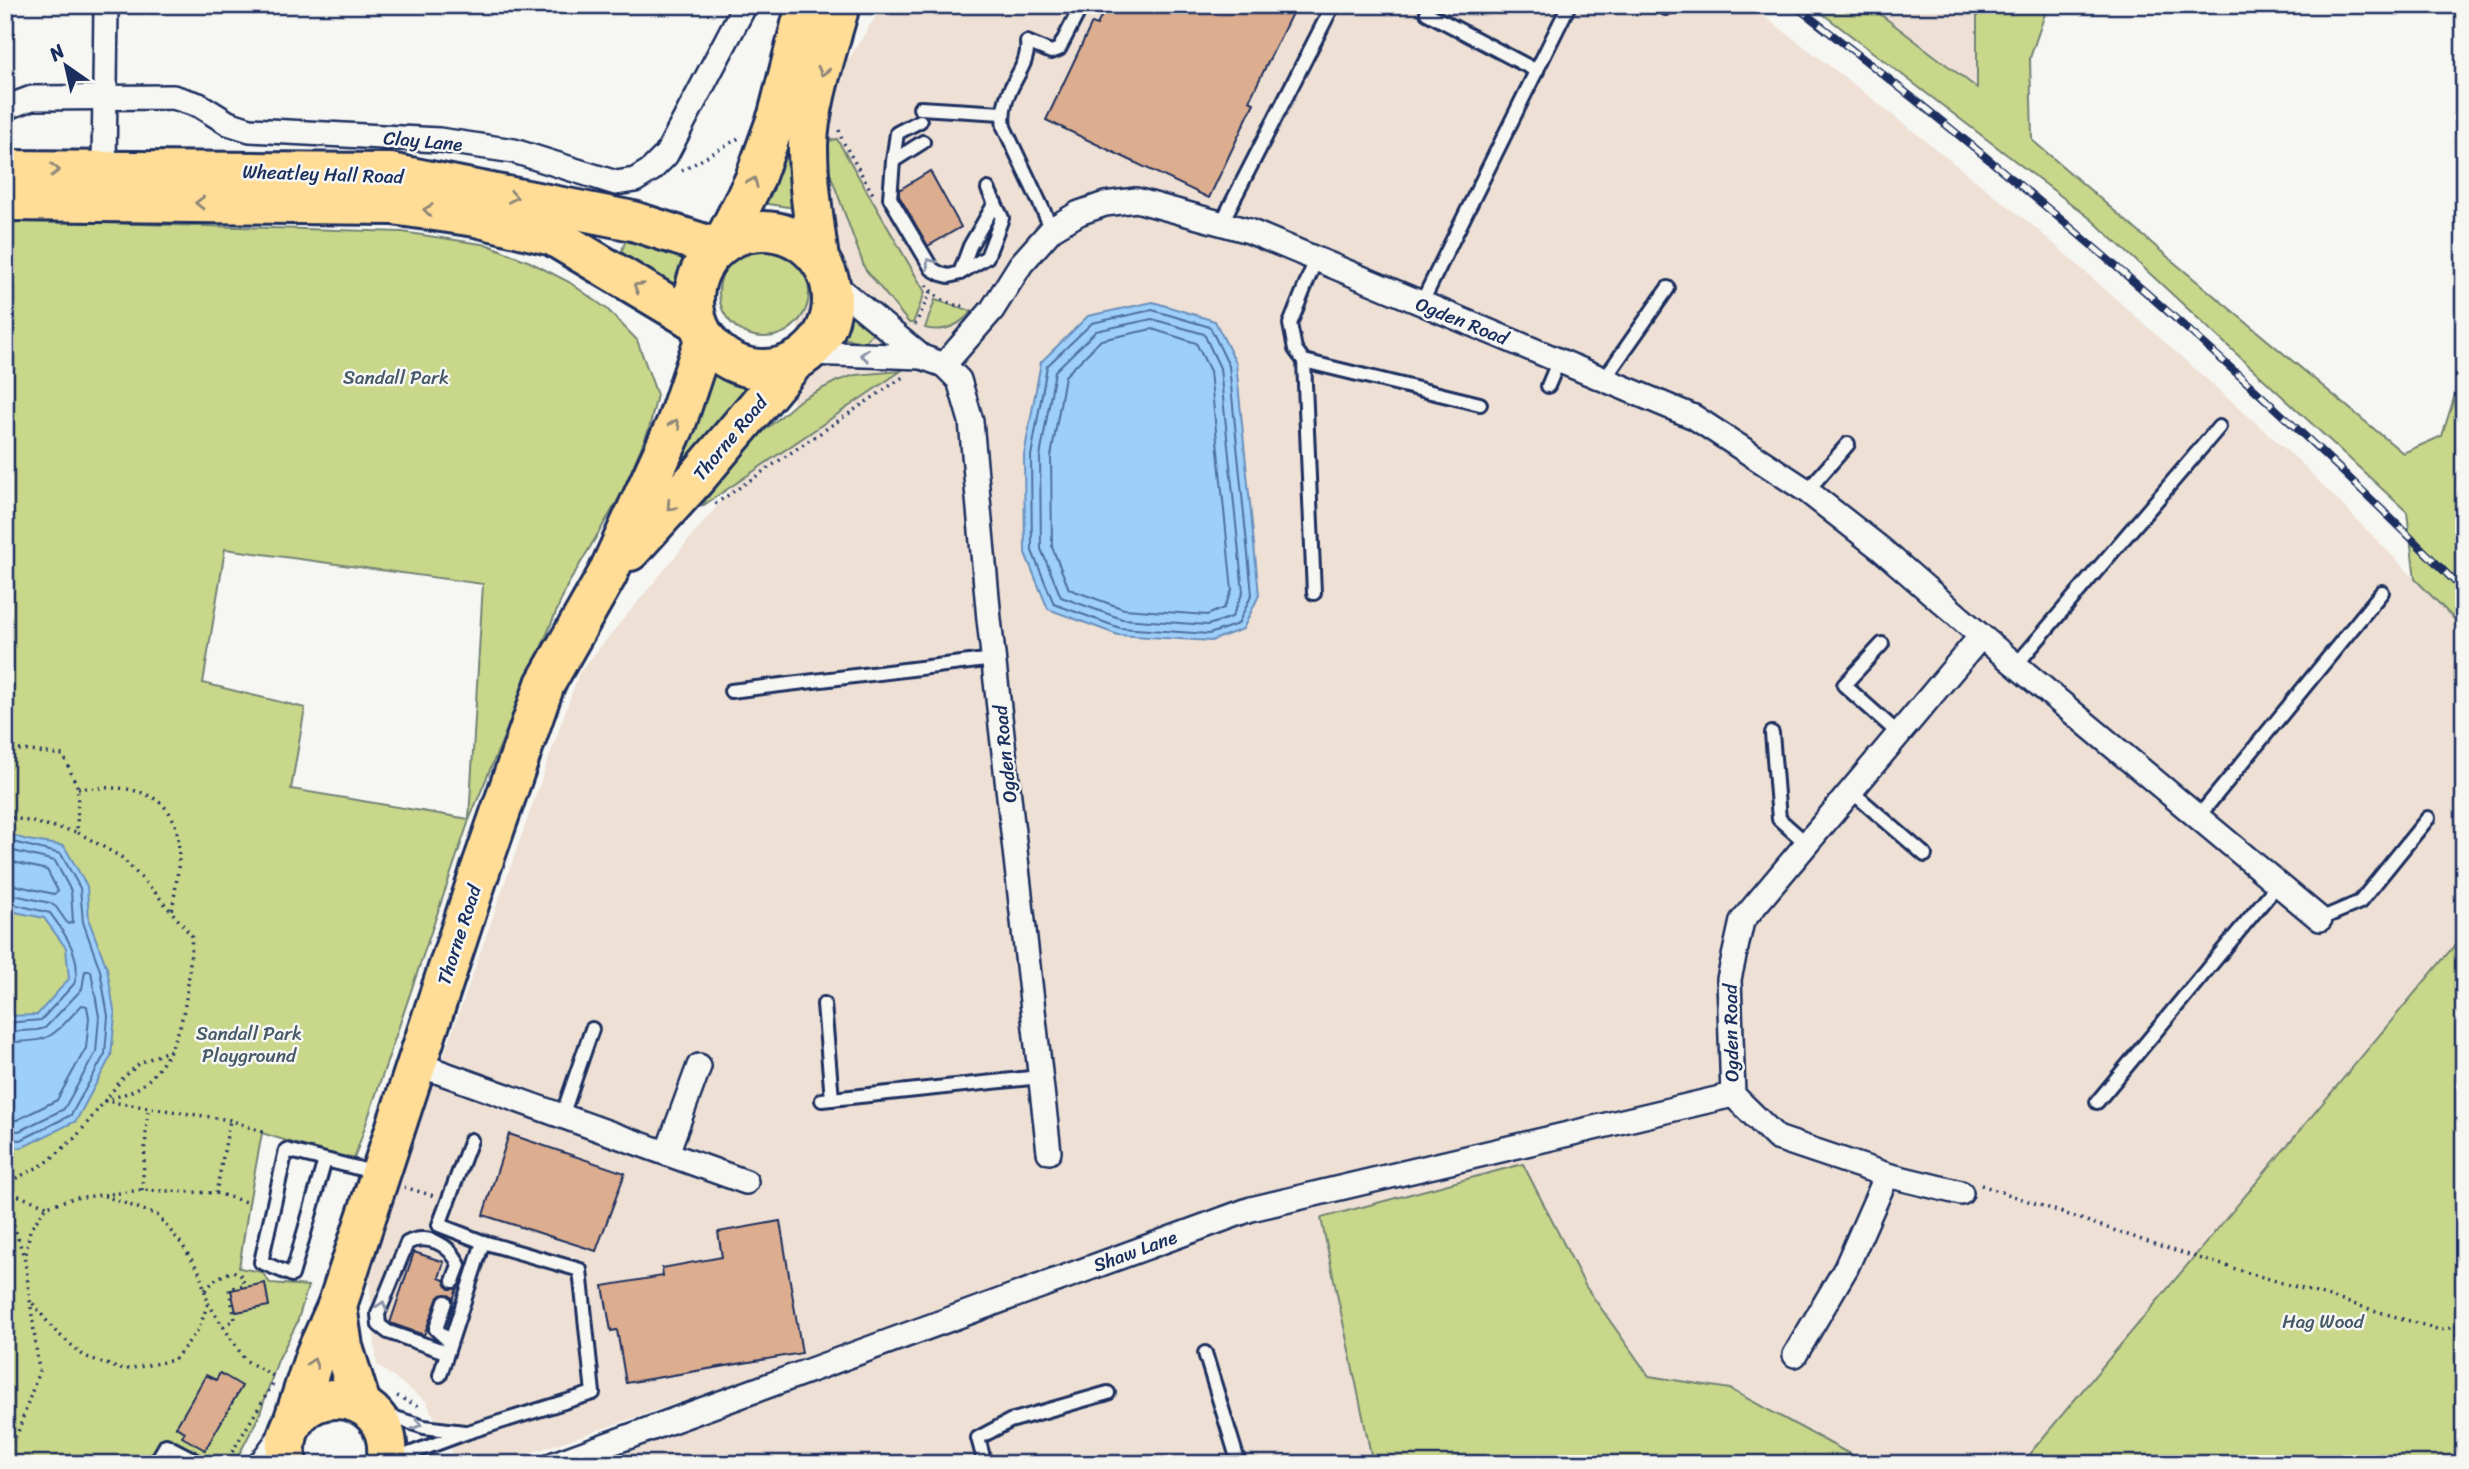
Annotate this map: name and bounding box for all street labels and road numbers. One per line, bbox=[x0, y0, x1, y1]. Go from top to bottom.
street label: Clay Lane bbox=[382, 121, 464, 161]
street label: Wheatley Hall Road bbox=[242, 155, 406, 193]
street label: Ogden Road bbox=[1411, 287, 1515, 355]
street label: Thorne Road bbox=[684, 386, 777, 488]
street label: Ogden Road bbox=[983, 702, 1027, 804]
street label: Thorne Road bbox=[427, 879, 491, 989]
street label: Ogden Road bbox=[1714, 982, 1748, 1082]
street label: Shaw Lane bbox=[1088, 1221, 1182, 1281]

